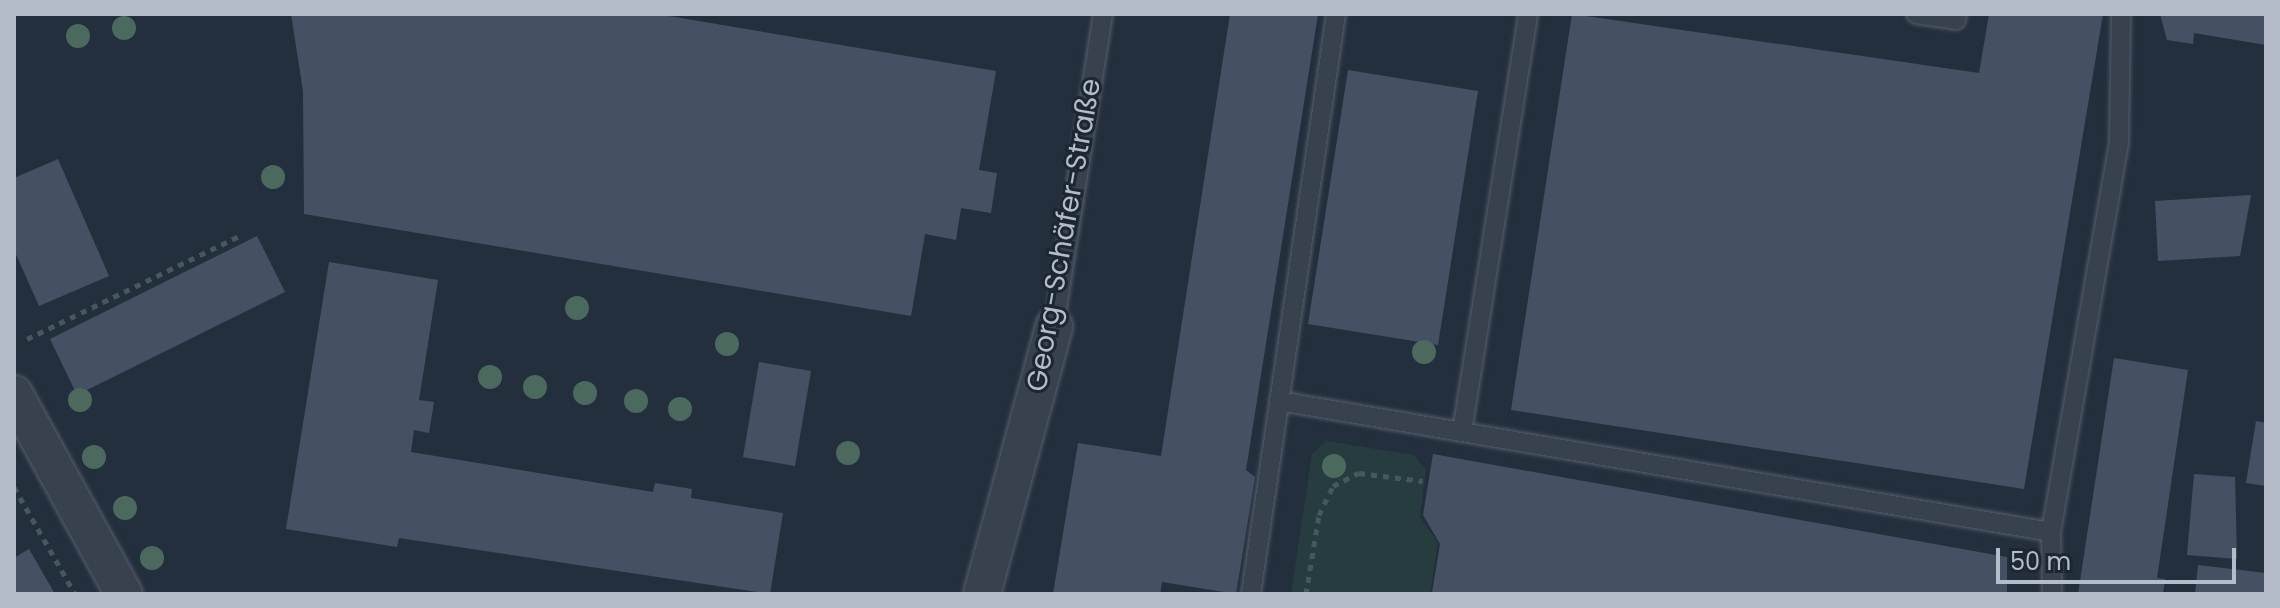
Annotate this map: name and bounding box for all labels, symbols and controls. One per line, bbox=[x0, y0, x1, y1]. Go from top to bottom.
street label: Georg-Schäfer-Straße bbox=[1020, 76, 1108, 394]
scale bar bbox=[2000, 532, 2240, 582]
text: 50 m bbox=[2010, 545, 2071, 578]

